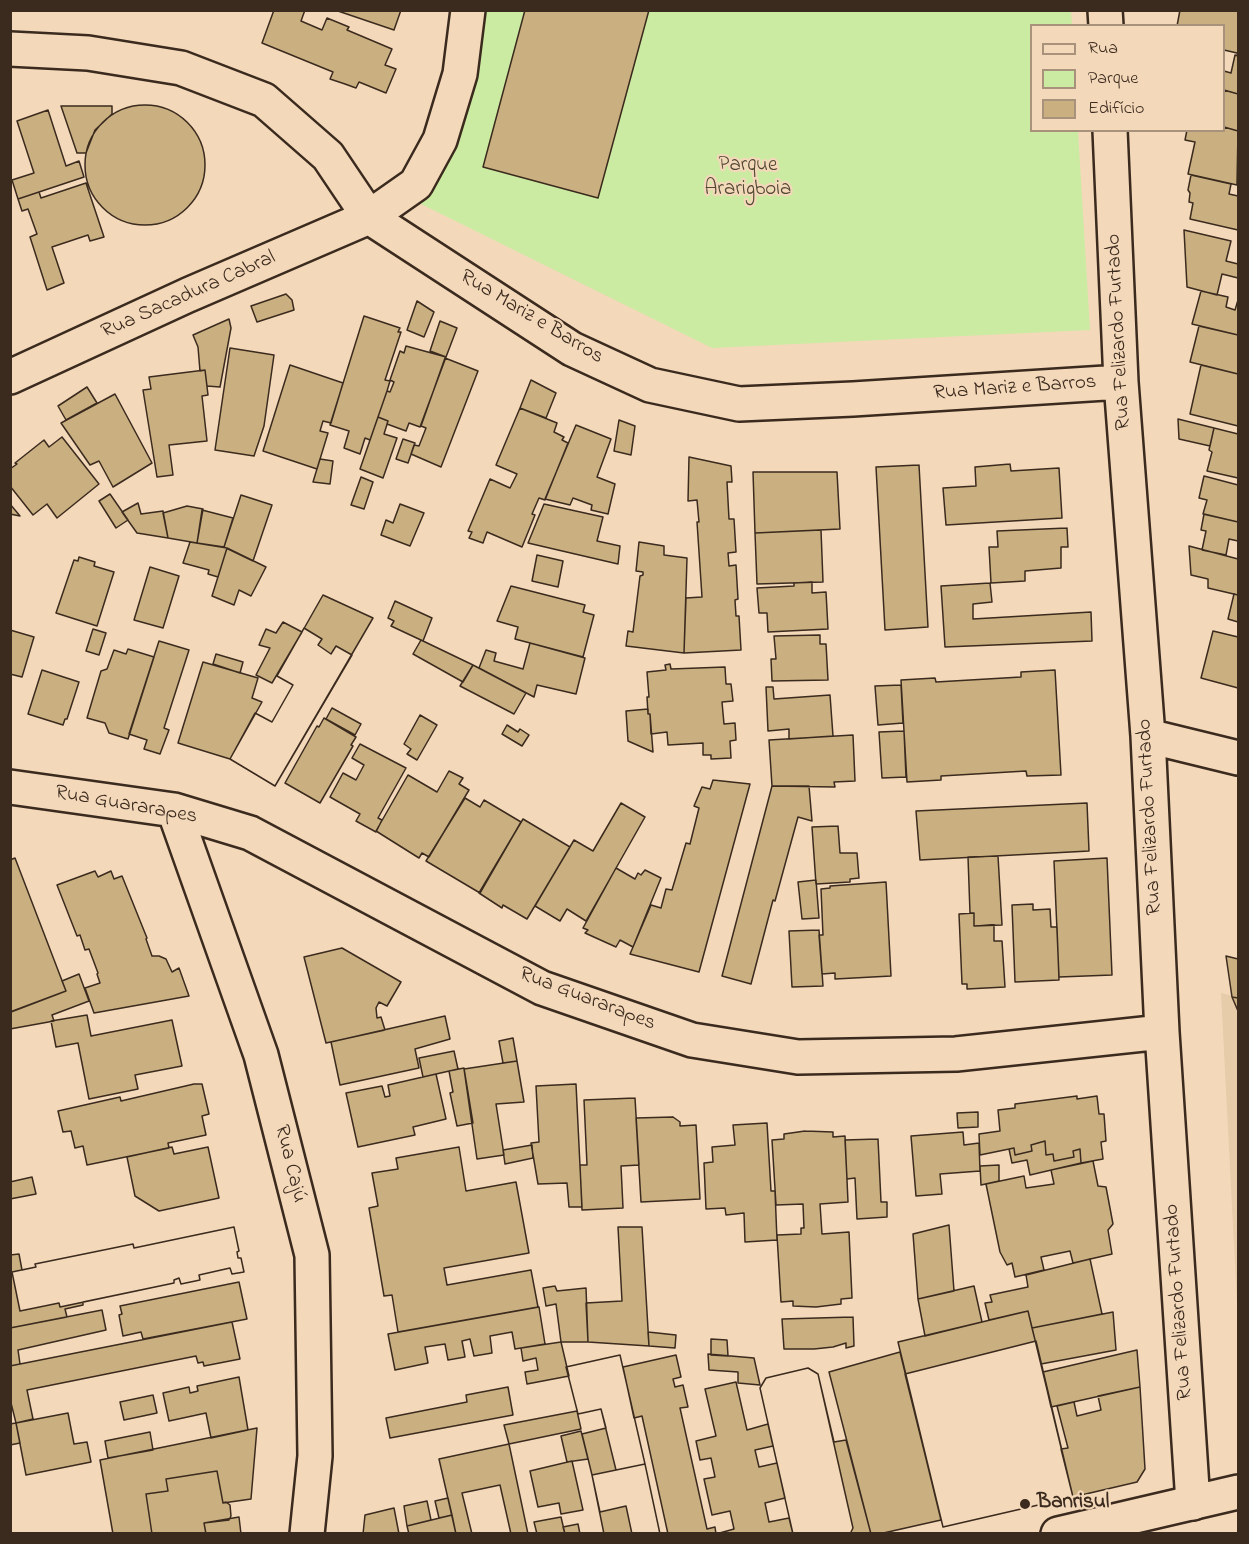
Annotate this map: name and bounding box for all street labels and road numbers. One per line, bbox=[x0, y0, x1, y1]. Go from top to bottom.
street label: Rua Felizardo Furtado bbox=[1102, 233, 1138, 431]
street label: Rua Sacadura Cabral bbox=[98, 246, 280, 346]
street label: Rua Mariz e Barros bbox=[455, 265, 607, 371]
street label: Rua Mariz e Barros bbox=[933, 371, 1097, 407]
street label: Rua Felizardo Furtado bbox=[1133, 718, 1169, 916]
street label: Rua Guararapes bbox=[53, 781, 199, 831]
street label: Rua Guararapes bbox=[515, 962, 659, 1038]
street label: Rua Cajú bbox=[267, 1123, 311, 1205]
street label: Rua Felizardo Furtado bbox=[1161, 1203, 1199, 1401]

